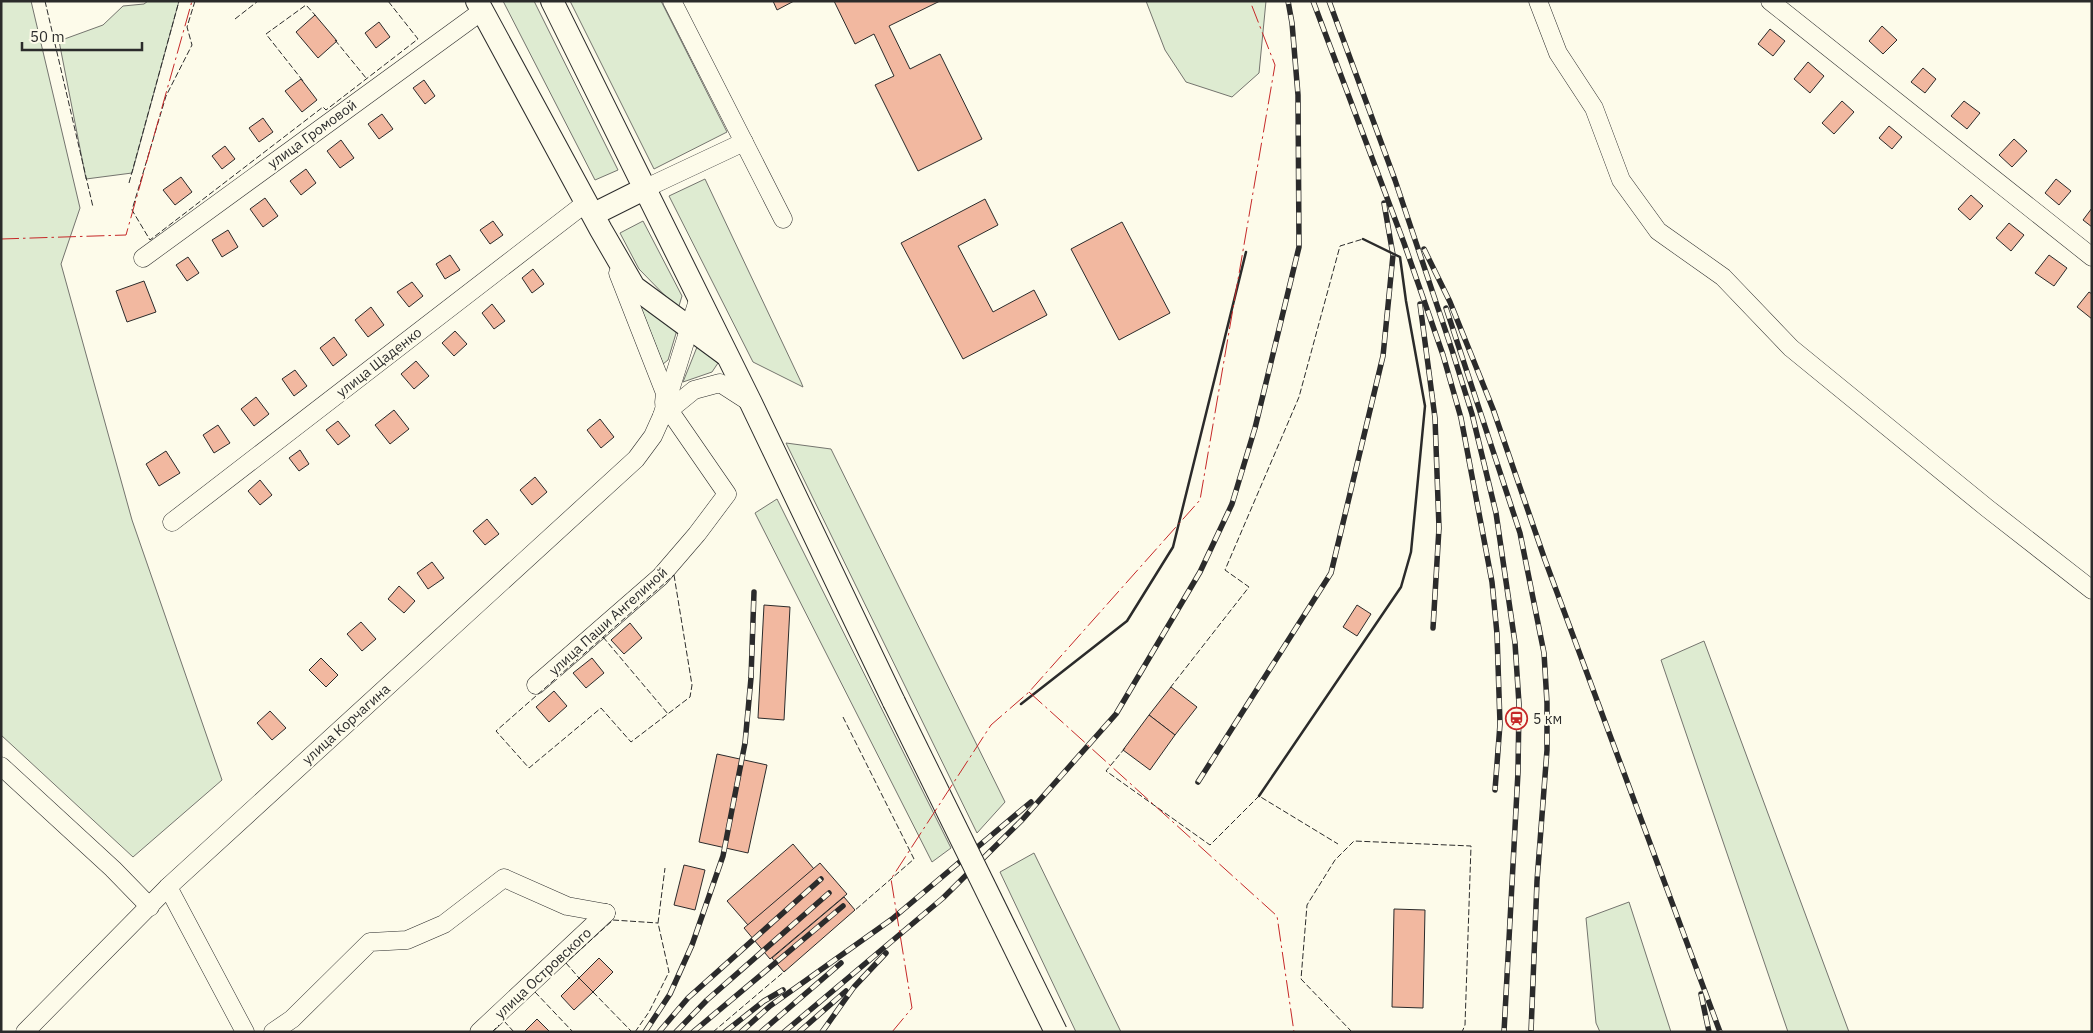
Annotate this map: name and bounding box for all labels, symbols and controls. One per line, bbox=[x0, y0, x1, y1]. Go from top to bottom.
scale bar bbox=[22, 20, 142, 52]
text: 50 m bbox=[30, 27, 65, 46]
street label: улица Громовой bbox=[264, 96, 360, 172]
street label: улица Щаденко bbox=[333, 323, 425, 401]
street label: улица Паши Ангелиной bbox=[545, 563, 671, 679]
street label: улица Корчагина bbox=[298, 679, 394, 768]
station icon: 5 км bbox=[1505, 707, 1529, 731]
place label: 5 км bbox=[1533, 710, 1562, 728]
street label: улица Островского bbox=[491, 924, 595, 1022]

